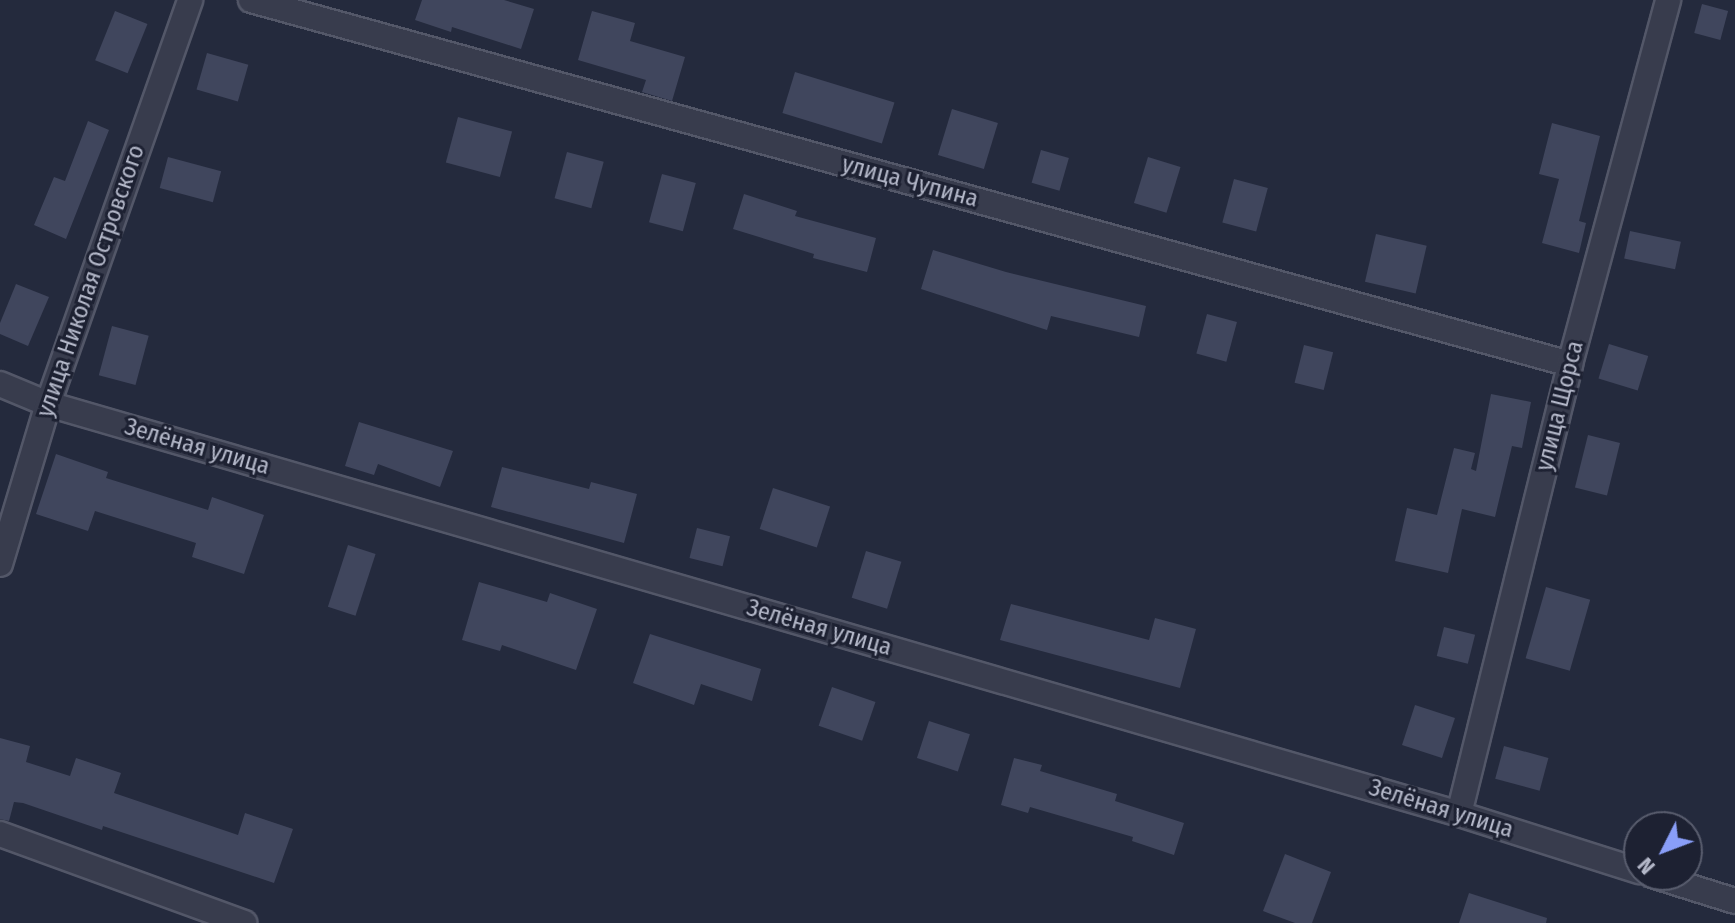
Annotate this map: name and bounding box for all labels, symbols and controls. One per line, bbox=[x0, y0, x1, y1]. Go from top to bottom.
street label: улица Николая Островского bbox=[31, 141, 151, 421]
street label: улица Чупина bbox=[839, 150, 981, 214]
street label: улица Щорса bbox=[1530, 338, 1590, 474]
street label: Зелёная улица bbox=[121, 413, 273, 481]
street label: Зелёная улица bbox=[743, 594, 895, 662]
street label: Зелёная улица bbox=[1365, 773, 1517, 845]
north arrow bbox=[1623, 811, 1703, 891]
text: N bbox=[1632, 852, 1661, 880]

